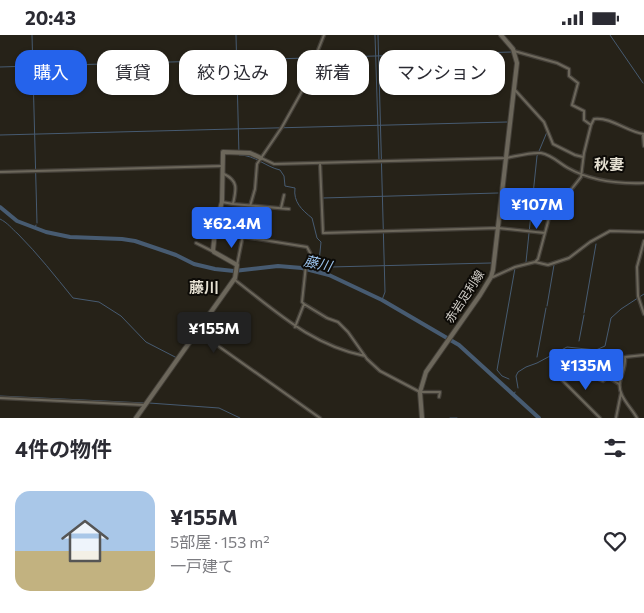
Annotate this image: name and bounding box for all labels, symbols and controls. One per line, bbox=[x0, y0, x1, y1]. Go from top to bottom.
text: 20:43 bbox=[25, 6, 76, 29]
chip: 購入 bbox=[15, 50, 87, 95]
chip: 賃貸 bbox=[97, 50, 169, 95]
chip: 絞り込み bbox=[179, 50, 287, 95]
chip: 新着 bbox=[297, 50, 369, 95]
chip: マンション bbox=[379, 50, 505, 95]
district label: 秋妻 bbox=[594, 155, 624, 173]
pin: ¥107M bbox=[502, 187, 572, 230]
text: ¥107M bbox=[511, 194, 563, 213]
pin: ¥62.4M bbox=[191, 207, 273, 249]
text: ¥62.4M bbox=[203, 213, 261, 232]
water label: 藤川 bbox=[302, 252, 336, 275]
street label: 赤岩足利線 bbox=[442, 267, 486, 325]
district label: 藤川 bbox=[189, 278, 219, 296]
pin: ¥155M bbox=[179, 311, 249, 354]
text: ¥155M bbox=[188, 318, 240, 337]
pin: ¥135M bbox=[551, 349, 621, 391]
text: ¥135M bbox=[560, 355, 612, 374]
icon: filters bbox=[601, 434, 629, 462]
text: 4件の物件 bbox=[15, 436, 112, 461]
text: ¥155M bbox=[170, 504, 238, 529]
icon: home bbox=[55, 511, 115, 571]
icon: heart bbox=[601, 527, 629, 555]
text: 5部屋 · 153 m² bbox=[170, 532, 270, 551]
text: 一戸建て bbox=[170, 556, 234, 575]

